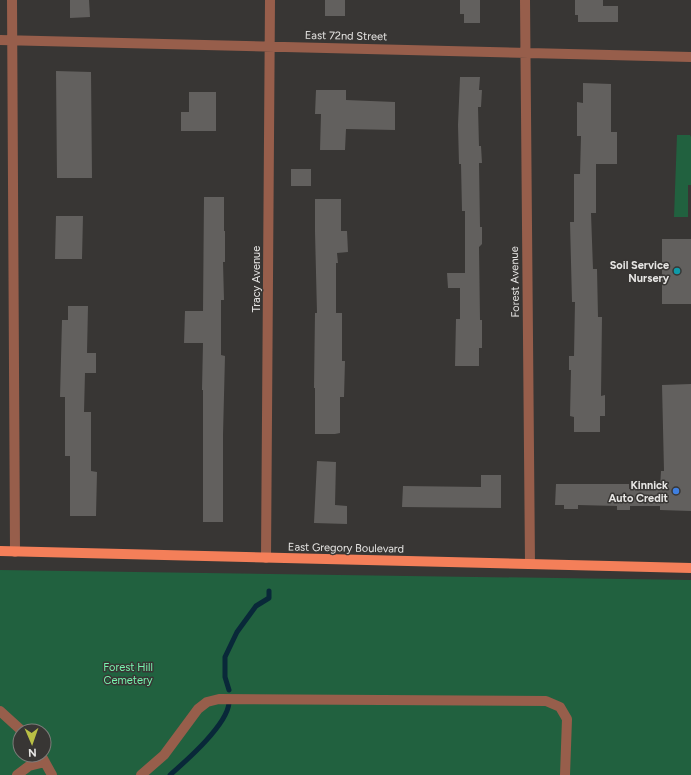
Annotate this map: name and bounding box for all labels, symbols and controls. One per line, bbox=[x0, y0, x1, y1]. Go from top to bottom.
street label: East 72nd Street bbox=[305, 29, 387, 43]
street label: Tracy Avenue bbox=[250, 246, 263, 312]
street label: Forest Avenue bbox=[508, 246, 522, 318]
place label: Soil Service Nursery bbox=[610, 259, 670, 285]
marker: Soil Service Nursery bbox=[672, 266, 682, 276]
place label: Kinnick Auto Credit bbox=[608, 479, 669, 505]
marker: Kinnick Auto Credit bbox=[671, 486, 681, 496]
street label: East Gregory Boulevard bbox=[288, 540, 404, 556]
park label: Forest Hill Cemetery bbox=[103, 661, 153, 687]
north arrow bbox=[12, 723, 52, 763]
text: N bbox=[28, 746, 37, 759]

